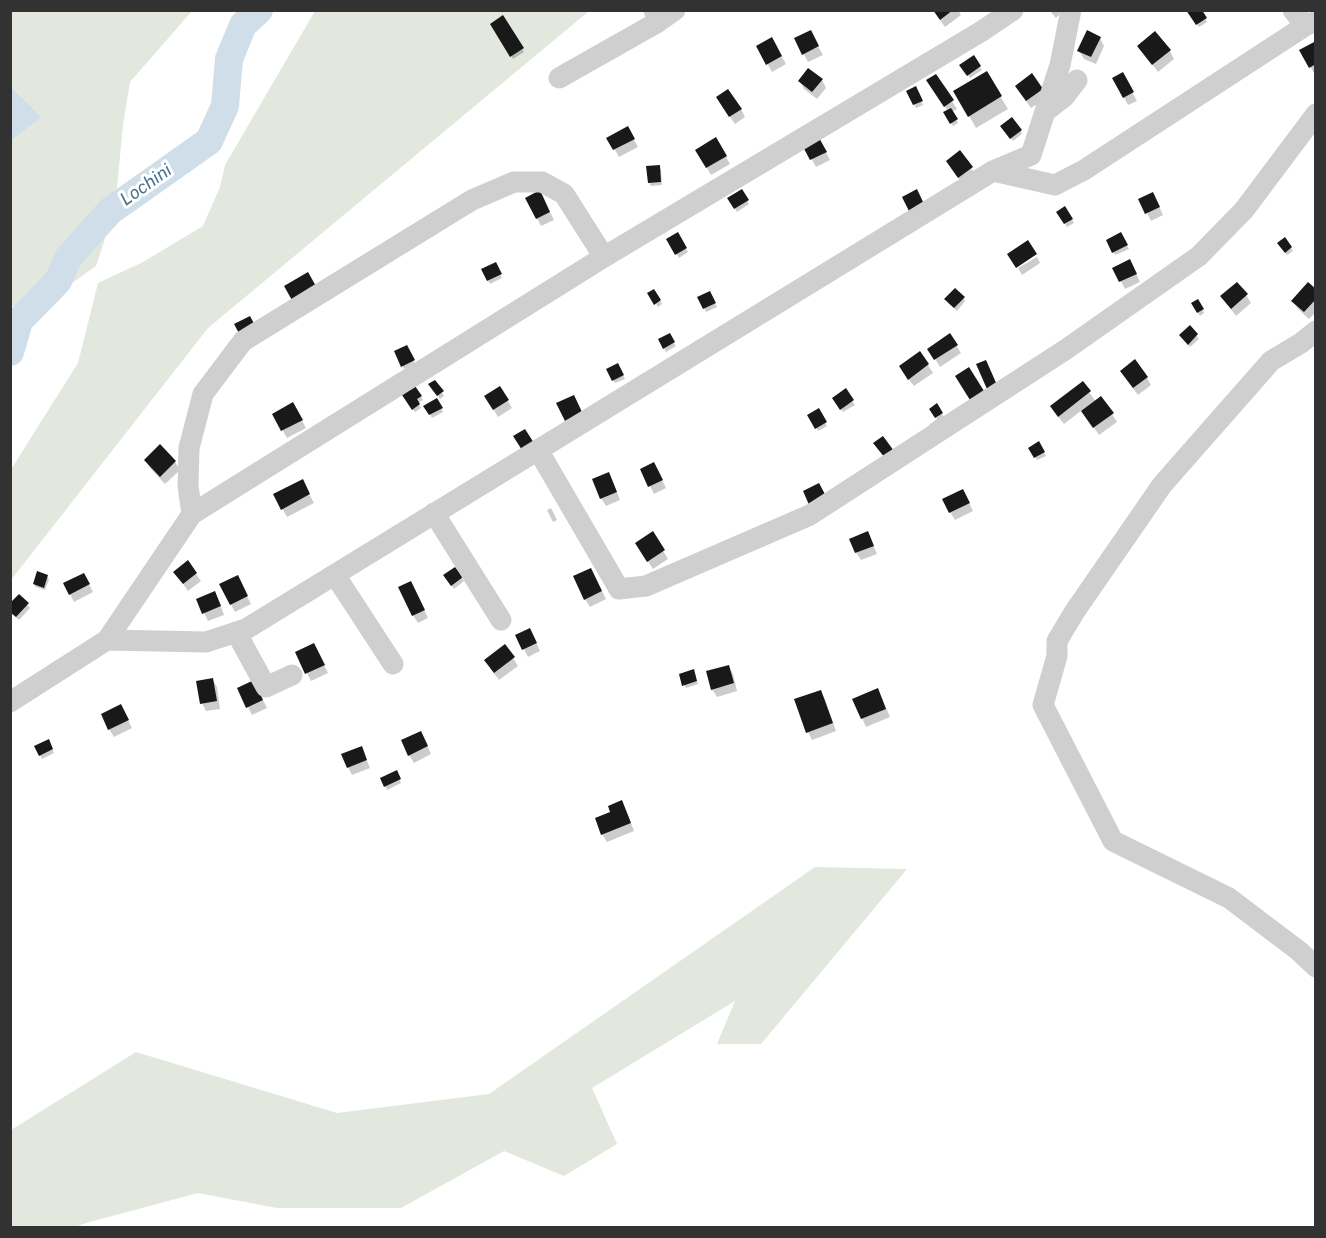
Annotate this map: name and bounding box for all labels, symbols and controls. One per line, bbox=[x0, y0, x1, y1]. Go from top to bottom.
water label: Lochini bbox=[116, 160, 176, 210]

